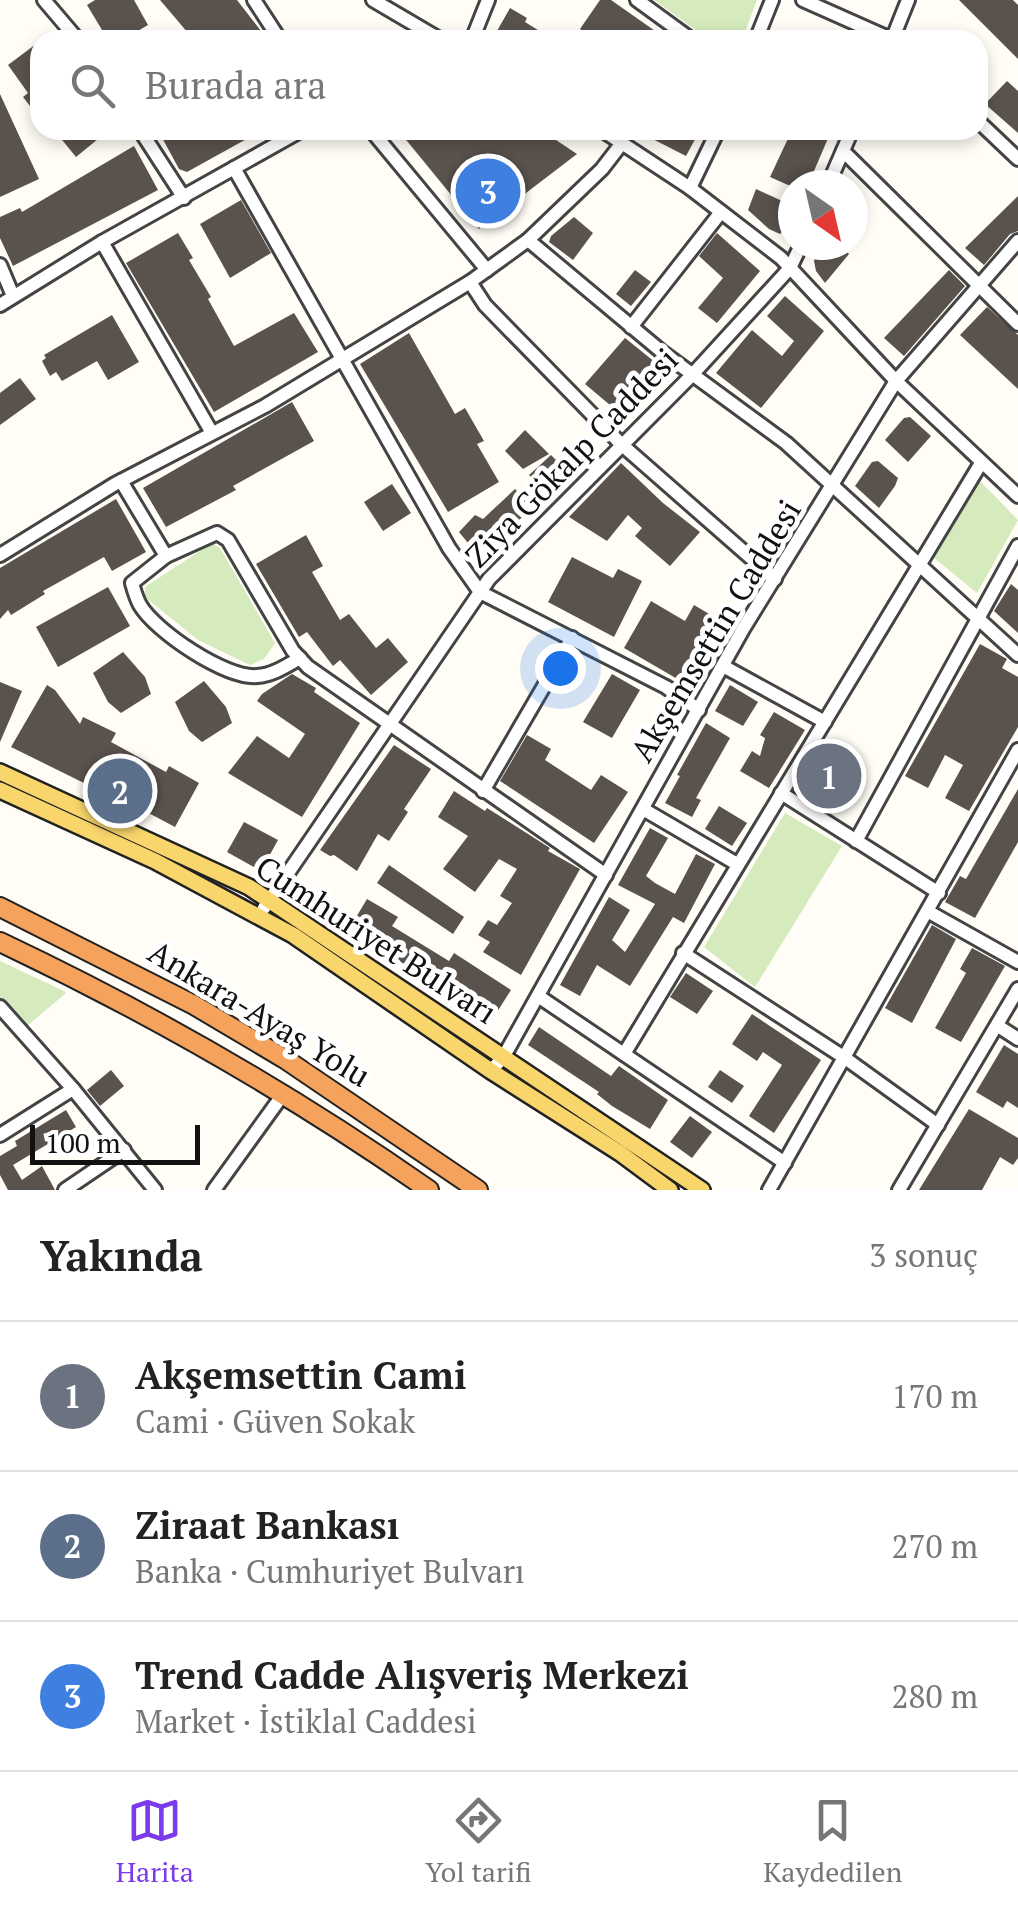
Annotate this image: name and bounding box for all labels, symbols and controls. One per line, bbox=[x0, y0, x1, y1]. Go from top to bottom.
search box bbox=[30, 30, 988, 140]
icon: search bbox=[65, 58, 120, 113]
text: Burada ara bbox=[145, 60, 326, 110]
pin: 3 bbox=[456, 154, 520, 228]
north arrow bbox=[778, 170, 868, 260]
street label: Ziya Gökalp Caddesi bbox=[456, 339, 687, 576]
street label: Akşemsettin Caddesi bbox=[620, 492, 810, 769]
your location bbox=[535, 643, 586, 694]
pin: 1 bbox=[796, 738, 862, 814]
pin: 2 bbox=[88, 754, 152, 828]
street label: Cumhuriyet Bulvarı bbox=[248, 846, 505, 1033]
street label: Ankara-Ayaş Yolu bbox=[141, 930, 378, 1096]
scale bar bbox=[30, 1120, 200, 1164]
text: 100 m bbox=[45, 1124, 121, 1161]
text: Yakında bbox=[40, 1227, 203, 1283]
text: 3 sonuç bbox=[869, 1234, 978, 1276]
text: Akşemsettin Cami bbox=[135, 1350, 467, 1400]
text: 1 bbox=[63, 1375, 82, 1417]
text: 170 m bbox=[891, 1375, 978, 1417]
text: Cami · Güven Sokak bbox=[135, 1400, 415, 1442]
text: Ziraat Bankası bbox=[135, 1500, 399, 1550]
text: 2 bbox=[63, 1525, 82, 1567]
text: 270 m bbox=[891, 1525, 978, 1567]
text: Banka · Cumhuriyet Bulvarı bbox=[135, 1550, 525, 1592]
text: Trend Cadde Alışveriş Merkezi bbox=[135, 1650, 689, 1700]
text: 3 bbox=[63, 1675, 82, 1717]
text: 280 m bbox=[891, 1675, 978, 1717]
text: Market · İstiklal Caddesi bbox=[135, 1700, 477, 1742]
tab: Harita bbox=[116, 1793, 194, 1890]
tab: Yol tarifi bbox=[425, 1793, 532, 1890]
tab: Kaydedilen bbox=[763, 1793, 902, 1890]

